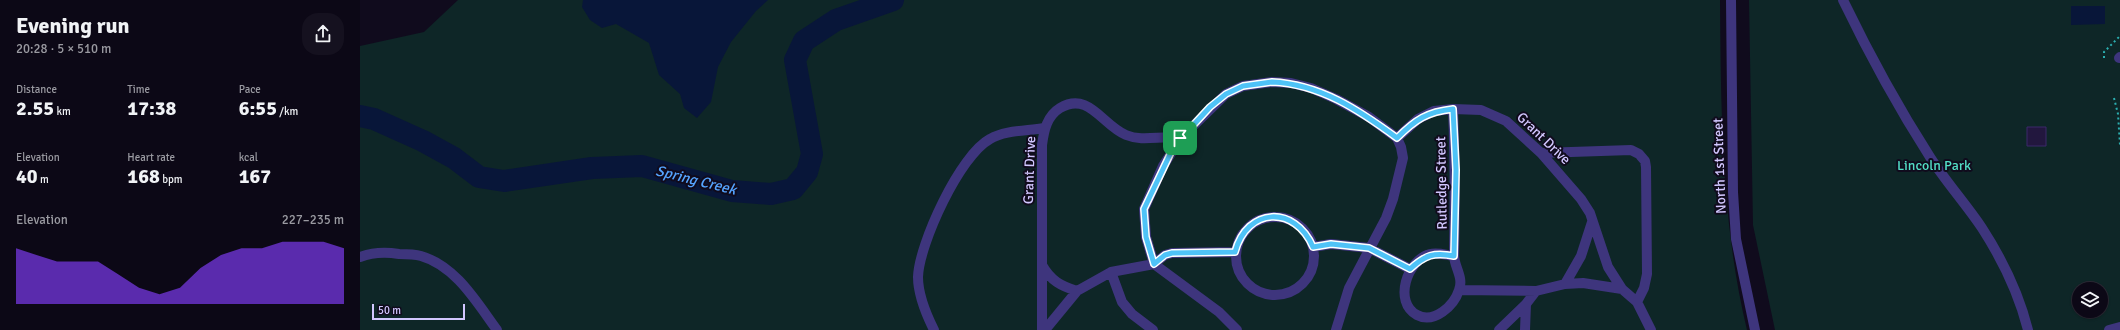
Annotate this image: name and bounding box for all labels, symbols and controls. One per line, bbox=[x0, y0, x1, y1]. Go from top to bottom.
text: Evening run bbox=[16, 12, 130, 39]
button: share bbox=[302, 13, 344, 55]
text: 20:28 · 5 × 510 m bbox=[16, 41, 111, 57]
text: Distance bbox=[16, 83, 57, 96]
text: Time bbox=[127, 83, 150, 96]
text: Pace bbox=[239, 83, 261, 96]
text: 2.55 bbox=[16, 96, 54, 121]
text: 17:38 bbox=[127, 96, 176, 121]
text: 6:55 bbox=[239, 96, 277, 121]
text: km bbox=[54, 105, 71, 118]
text: /km bbox=[277, 105, 298, 118]
street label: Grant Drive bbox=[1513, 109, 1574, 168]
street label: North 1st Street bbox=[1709, 118, 1730, 214]
pin bbox=[1163, 121, 1197, 155]
icon: arrive bbox=[1169, 127, 1191, 149]
street label: Grant Drive bbox=[1020, 136, 1039, 204]
street label: Rutledge Street bbox=[1432, 136, 1451, 230]
text: Elevation bbox=[16, 151, 60, 164]
text: Heart rate bbox=[127, 151, 175, 164]
text: kcal bbox=[239, 151, 258, 164]
park label: Lincoln Park bbox=[1897, 157, 1971, 174]
water label: Spring Creek bbox=[654, 161, 740, 199]
text: 40 bbox=[16, 164, 38, 189]
text: 168 bbox=[127, 164, 160, 189]
text: 167 bbox=[239, 164, 271, 189]
text: m bbox=[38, 173, 49, 186]
text: bpm bbox=[160, 173, 183, 186]
text: Elevation bbox=[16, 212, 68, 228]
text: 227–235 m bbox=[282, 212, 344, 228]
map controls bbox=[2072, 282, 2108, 318]
button: layers bbox=[2072, 282, 2108, 318]
scale bar bbox=[372, 302, 465, 321]
text: 50 m bbox=[378, 304, 401, 317]

